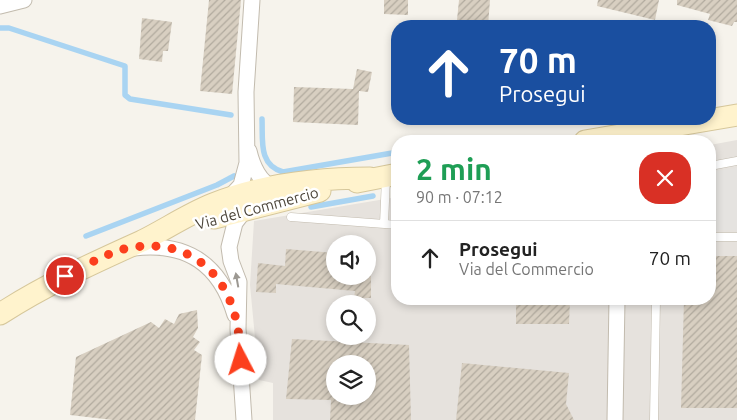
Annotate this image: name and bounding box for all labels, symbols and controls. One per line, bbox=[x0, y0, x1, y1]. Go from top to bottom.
icon: ahead bbox=[416, 40, 481, 105]
text: 70 m bbox=[499, 40, 577, 80]
text: Prosegui bbox=[499, 81, 586, 106]
text: 2 min bbox=[416, 152, 492, 186]
button: close bbox=[639, 152, 691, 204]
street label: Via del Commercio bbox=[194, 183, 320, 233]
text: 90 m · 07:12 bbox=[416, 188, 503, 206]
map controls bbox=[326, 235, 376, 405]
button: sound bbox=[326, 235, 376, 285]
text: Prosegui bbox=[459, 238, 538, 260]
icon: ahead bbox=[416, 244, 444, 272]
text: 70 m bbox=[649, 247, 691, 269]
pin bbox=[44, 255, 86, 297]
text: Via del Commercio bbox=[459, 260, 594, 278]
icon: arrive bbox=[51, 262, 79, 290]
one-way arrow bbox=[233, 272, 241, 288]
button: search bbox=[326, 295, 376, 345]
position arrow bbox=[214, 333, 266, 385]
button: layers bbox=[326, 355, 376, 405]

